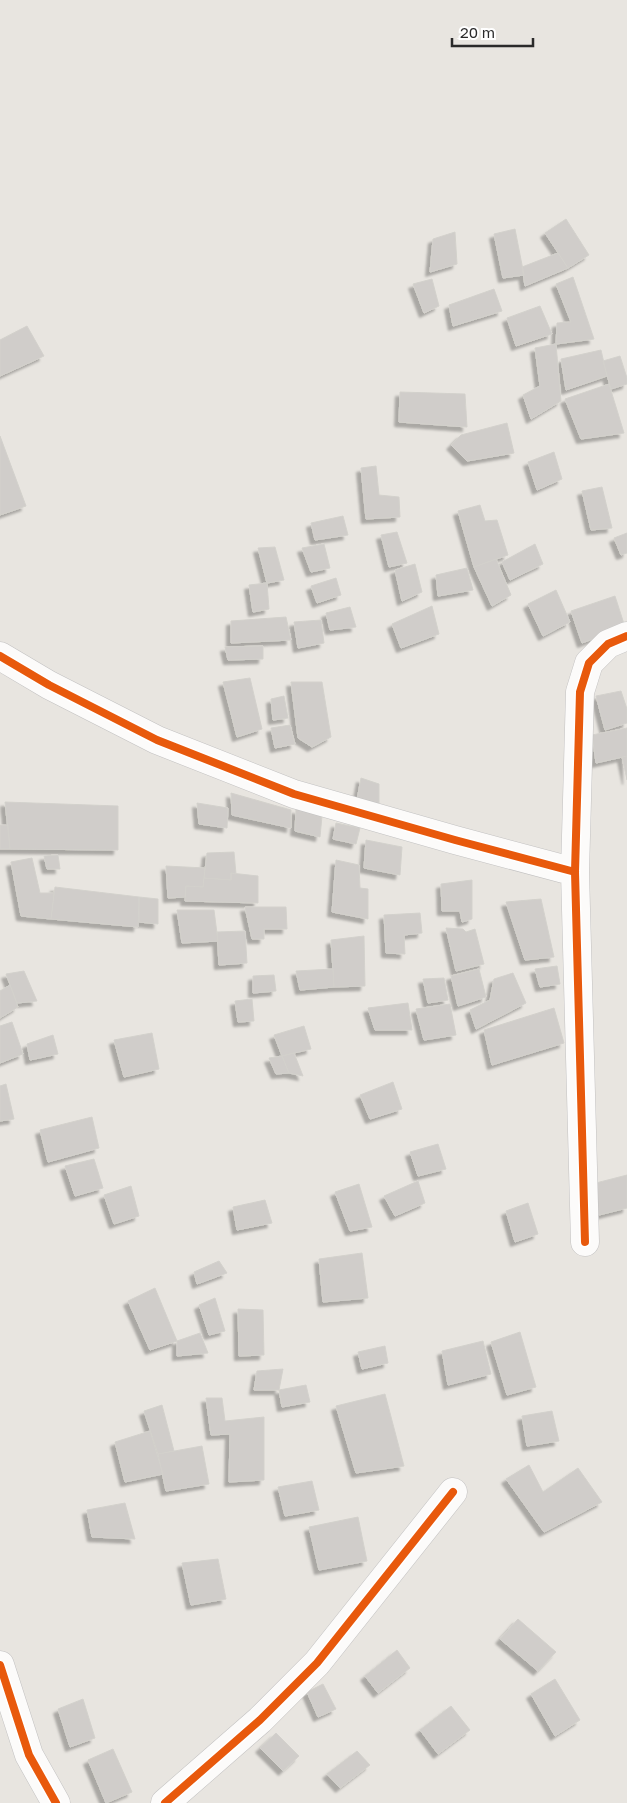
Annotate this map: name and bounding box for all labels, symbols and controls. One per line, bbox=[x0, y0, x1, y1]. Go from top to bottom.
scale bar bbox=[452, 15, 533, 47]
text: 20 m bbox=[460, 23, 495, 41]

